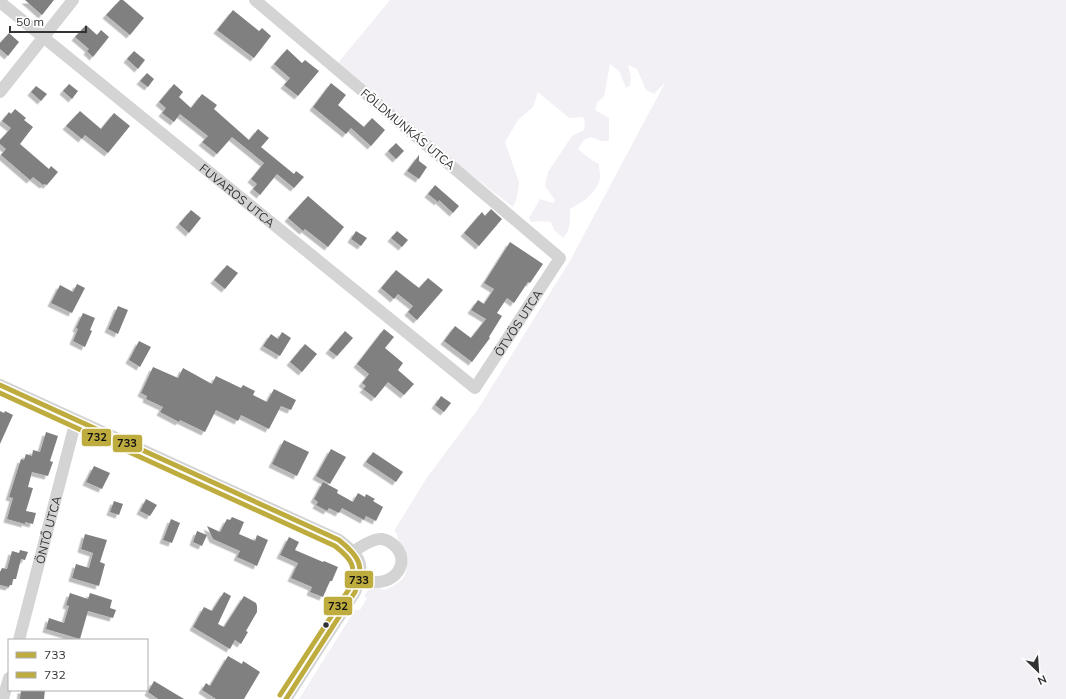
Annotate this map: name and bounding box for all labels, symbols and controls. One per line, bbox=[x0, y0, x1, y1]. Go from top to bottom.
scale bar bbox=[10, 8, 86, 34]
text: 50 m bbox=[16, 14, 44, 29]
street label: FÖLDMUNKÁS UTCA bbox=[358, 85, 458, 173]
street label: FUVAROS UTCA bbox=[197, 160, 278, 230]
street label: ÖTVÖS UTCA bbox=[490, 286, 545, 359]
line badge: 732 bbox=[81, 428, 112, 447]
text: 732 bbox=[87, 430, 107, 444]
line badge: 733 bbox=[112, 434, 143, 453]
text: 733 bbox=[117, 436, 137, 450]
street label: ÖNTŐ UTCA bbox=[32, 494, 64, 565]
line badge: 733 bbox=[344, 570, 374, 589]
text: 733 bbox=[349, 573, 369, 587]
line badge: 732 bbox=[323, 596, 353, 616]
text: 732 bbox=[328, 599, 348, 613]
unlabelled marker bbox=[321, 620, 331, 630]
legend bbox=[8, 639, 148, 691]
text: 733 bbox=[44, 647, 66, 662]
north arrow bbox=[1018, 651, 1058, 691]
text: 732 bbox=[44, 667, 66, 682]
text: N bbox=[1036, 672, 1049, 688]

